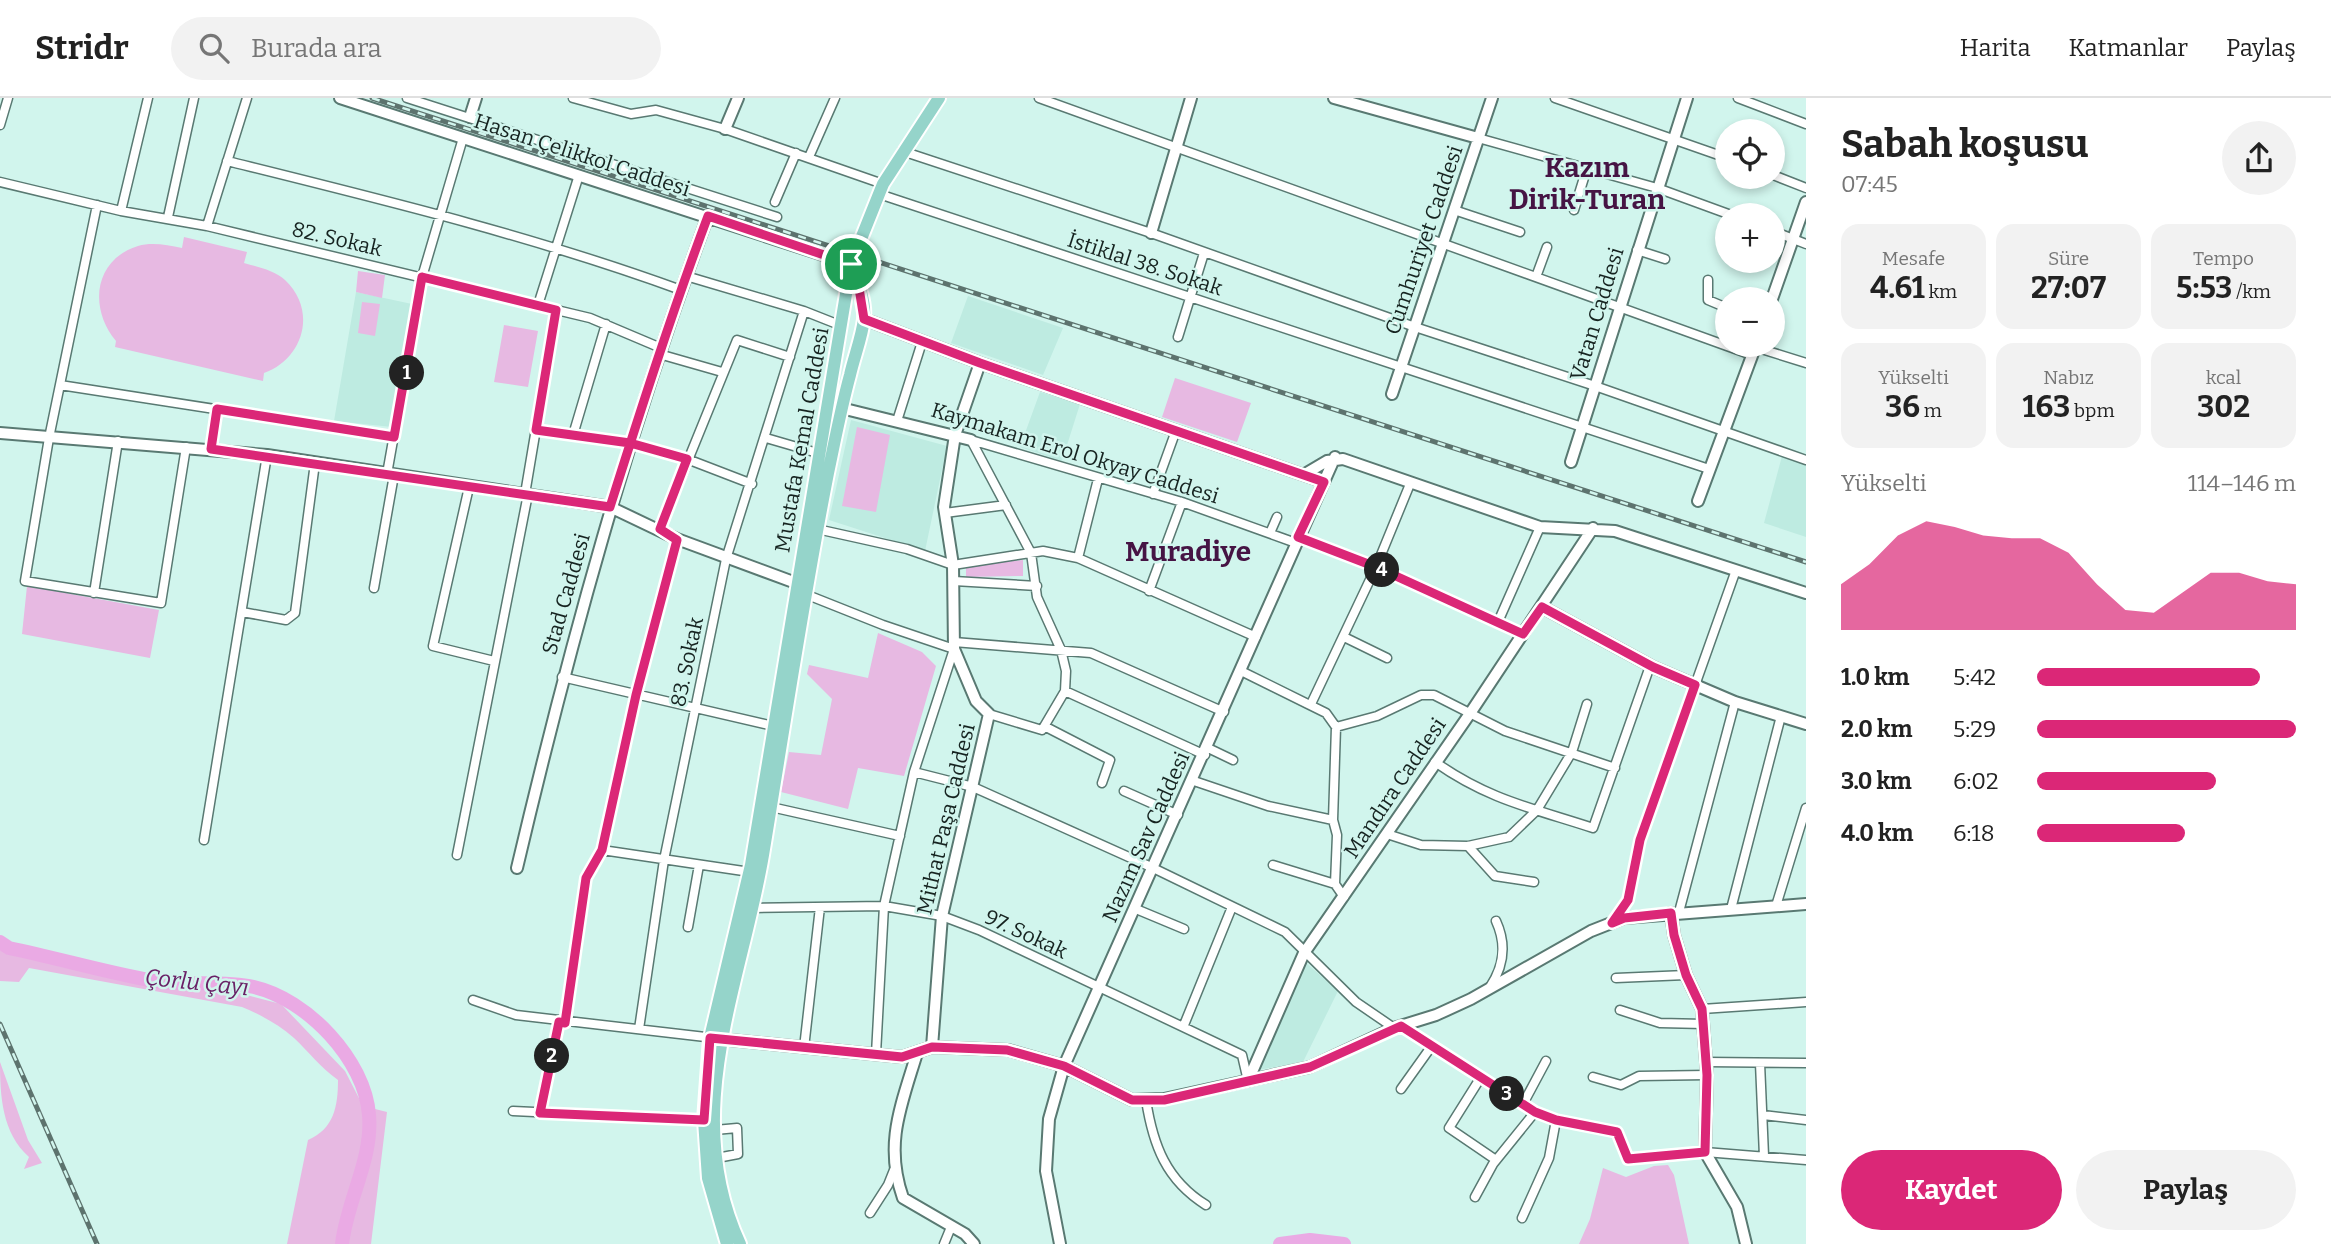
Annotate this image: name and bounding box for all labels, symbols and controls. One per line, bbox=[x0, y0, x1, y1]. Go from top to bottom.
search box bbox=[171, 17, 661, 80]
text: Stridr bbox=[35, 28, 129, 68]
icon: search bbox=[195, 29, 233, 67]
text: Burada ara bbox=[251, 33, 382, 64]
text: Harita bbox=[1960, 34, 2031, 62]
text: Katmanlar bbox=[2069, 34, 2188, 62]
text: Paylaş bbox=[2226, 34, 2296, 62]
street label: Hasan Çelikkol Caddesi bbox=[471, 108, 693, 202]
map controls bbox=[1715, 119, 1785, 357]
button: locate bbox=[1715, 119, 1785, 189]
text: Sabah koşusu bbox=[1841, 121, 2088, 167]
button: share bbox=[2222, 121, 2296, 195]
street label: Cumhuriyet Caddesi bbox=[1379, 142, 1469, 338]
district label: Kazım Dirik-Turan bbox=[1509, 151, 1665, 216]
text: 07:45 bbox=[1841, 170, 1898, 198]
button: + bbox=[1715, 203, 1785, 273]
street label: 82. Sokak bbox=[289, 216, 385, 262]
street label: İstiklal 38. Sokak bbox=[1064, 227, 1226, 301]
pin bbox=[821, 234, 881, 294]
street label: Vatan Caddesi bbox=[1564, 244, 1630, 384]
icon: arrive bbox=[832, 245, 870, 283]
text: Mesafe bbox=[1882, 247, 1945, 270]
text: Süre bbox=[2048, 247, 2089, 270]
text: Tempo bbox=[2193, 247, 2254, 270]
text: 4.61 bbox=[1870, 270, 1925, 306]
text: 27:07 bbox=[2031, 270, 2106, 306]
text: 5:53 bbox=[2176, 270, 2232, 306]
text: km bbox=[1925, 280, 1957, 303]
text: /km bbox=[2232, 280, 2271, 303]
button: − bbox=[1715, 287, 1785, 357]
street label: Mustafa Kemal Caddesi bbox=[769, 325, 835, 555]
pin: 1 bbox=[390, 356, 424, 390]
text: 1 bbox=[402, 361, 411, 384]
text: Yükselti bbox=[1878, 366, 1949, 389]
text: Nabız bbox=[2043, 366, 2094, 389]
text: kcal bbox=[2206, 366, 2241, 389]
text: 36 bbox=[1885, 389, 1920, 425]
text: 163 bbox=[2022, 389, 2070, 425]
text: 302 bbox=[2197, 389, 2250, 425]
street label: Kaymakam Erol Okyay Caddesi bbox=[928, 397, 1222, 509]
text: m bbox=[1920, 399, 1942, 422]
text: bpm bbox=[2070, 399, 2115, 422]
text: Yükselti bbox=[1841, 469, 1927, 497]
text: 114–146 m bbox=[2188, 469, 2296, 497]
street label: Stad Caddesi bbox=[536, 530, 596, 658]
district label: Muradiye bbox=[1125, 535, 1251, 568]
pin: 4 bbox=[1364, 552, 1400, 588]
text: 4 bbox=[1376, 558, 1387, 581]
street label: 83. Sokak bbox=[665, 615, 709, 709]
text: 1.0 km bbox=[1841, 663, 1910, 691]
text: 5:42 bbox=[1953, 663, 1996, 691]
street label: Mandıra Caddesi bbox=[1339, 713, 1451, 863]
text: 2.0 km bbox=[1841, 715, 1912, 743]
text: 5:29 bbox=[1953, 715, 1996, 743]
street label: Mithat Paşa Caddesi bbox=[911, 721, 981, 917]
street label: Nazım Sav Caddesi bbox=[1097, 748, 1195, 926]
text: 3.0 km bbox=[1841, 767, 1912, 795]
text: 6:02 bbox=[1953, 767, 1999, 795]
text: 4.0 km bbox=[1841, 819, 1913, 847]
text: 6:18 bbox=[1953, 819, 1995, 847]
street label: 97. Sokak bbox=[980, 904, 1072, 965]
water label: Çorlu Çayı bbox=[144, 963, 250, 1001]
pin: 2 bbox=[534, 1038, 570, 1074]
text: 2 bbox=[546, 1044, 557, 1067]
pin: 3 bbox=[1490, 1076, 1524, 1112]
text: 3 bbox=[1501, 1082, 1512, 1105]
button: Kaydet bbox=[1841, 1150, 2062, 1230]
button: Paylaş bbox=[2076, 1150, 2296, 1230]

